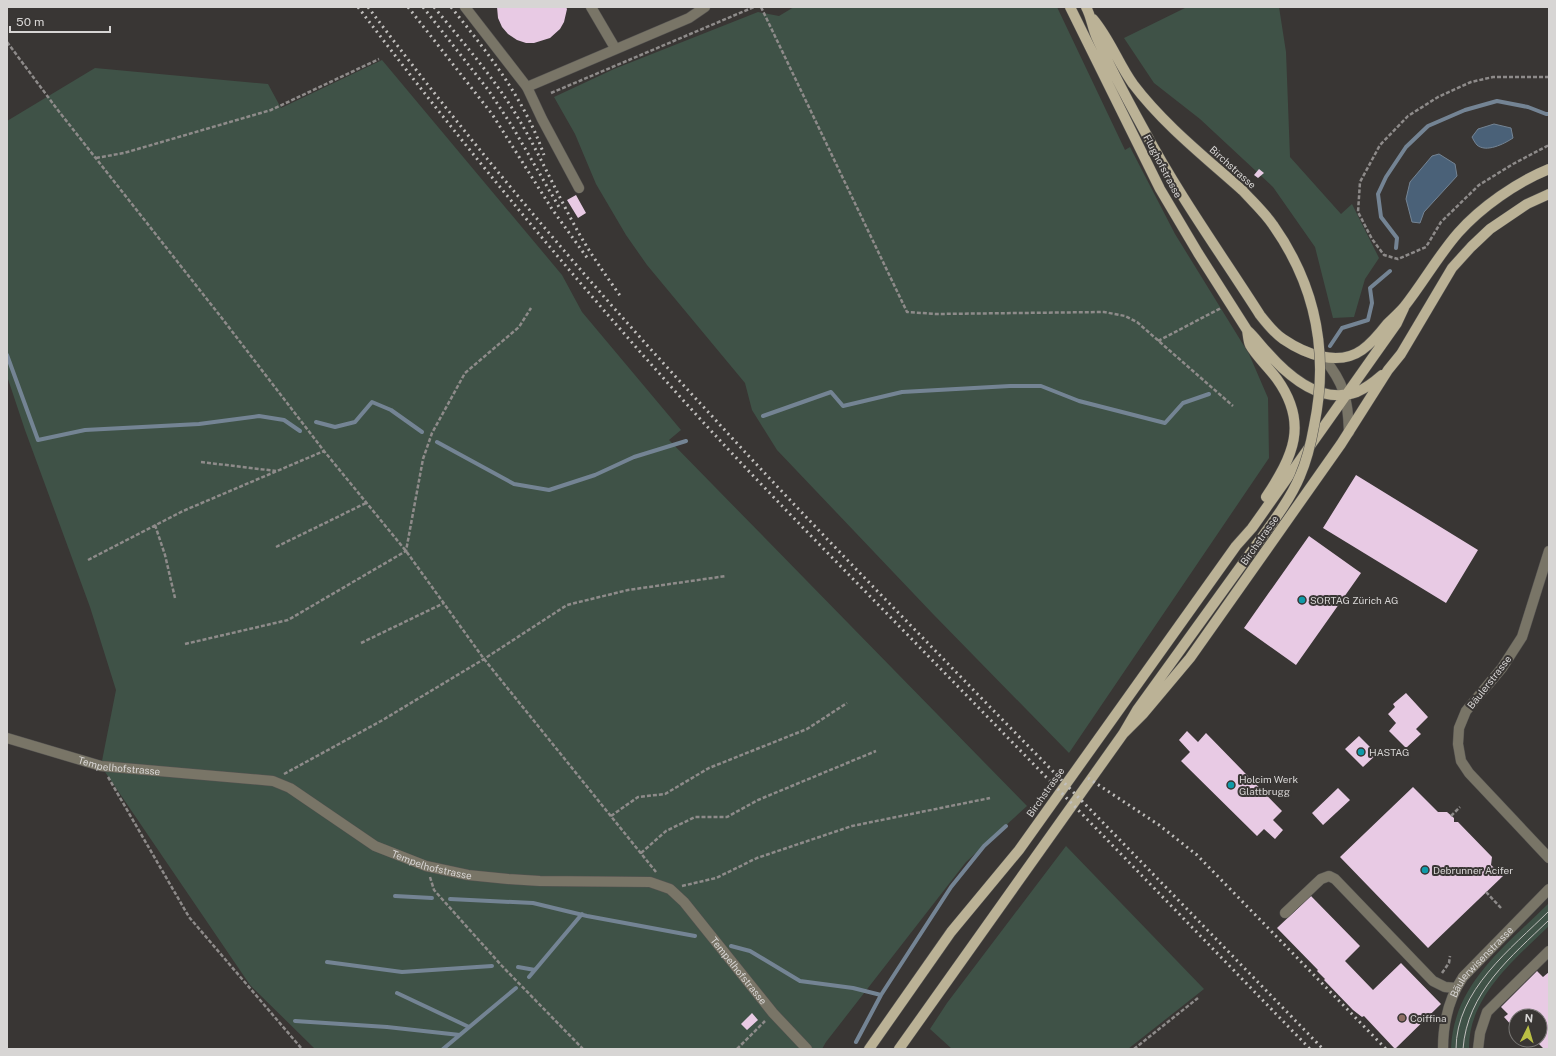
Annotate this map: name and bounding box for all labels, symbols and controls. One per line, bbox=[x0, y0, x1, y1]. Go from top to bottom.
scale bar bbox=[10, 8, 110, 34]
text: 50 m bbox=[16, 15, 44, 29]
street label: Flughofstrasse bbox=[1141, 132, 1185, 200]
street label: Birchstrasse bbox=[1207, 143, 1259, 191]
street label: Birchstrasse bbox=[1237, 513, 1281, 567]
place label: SORTAG Zürich AG bbox=[1310, 594, 1398, 606]
marker: SORTAG Zürich AG bbox=[1297, 595, 1307, 605]
street label: Bäulerstrasse bbox=[1464, 653, 1514, 711]
place label: HASTAG bbox=[1369, 746, 1409, 758]
marker: HASTAG bbox=[1356, 747, 1366, 757]
street label: Tempelhofstrasse bbox=[77, 753, 161, 777]
street label: Birchstrasse bbox=[1023, 765, 1067, 819]
place label: Holcim Werk Glattbrugg bbox=[1239, 773, 1298, 797]
marker: Holcim Werk Glattbrugg bbox=[1226, 780, 1236, 790]
street label: Tempelhofstrasse bbox=[390, 847, 473, 881]
place label: Debrunner Acifer bbox=[1433, 864, 1513, 876]
marker: Debrunner Acifer bbox=[1420, 865, 1430, 875]
street label: Bäulerwisenstrasse bbox=[1447, 923, 1516, 999]
street label: Tempelhofstrasse bbox=[708, 934, 770, 1007]
north arrow bbox=[1508, 1008, 1548, 1048]
place label: Coiffina bbox=[1410, 1012, 1446, 1024]
text: N bbox=[1524, 1012, 1534, 1024]
marker: Coiffina bbox=[1397, 1013, 1407, 1023]

